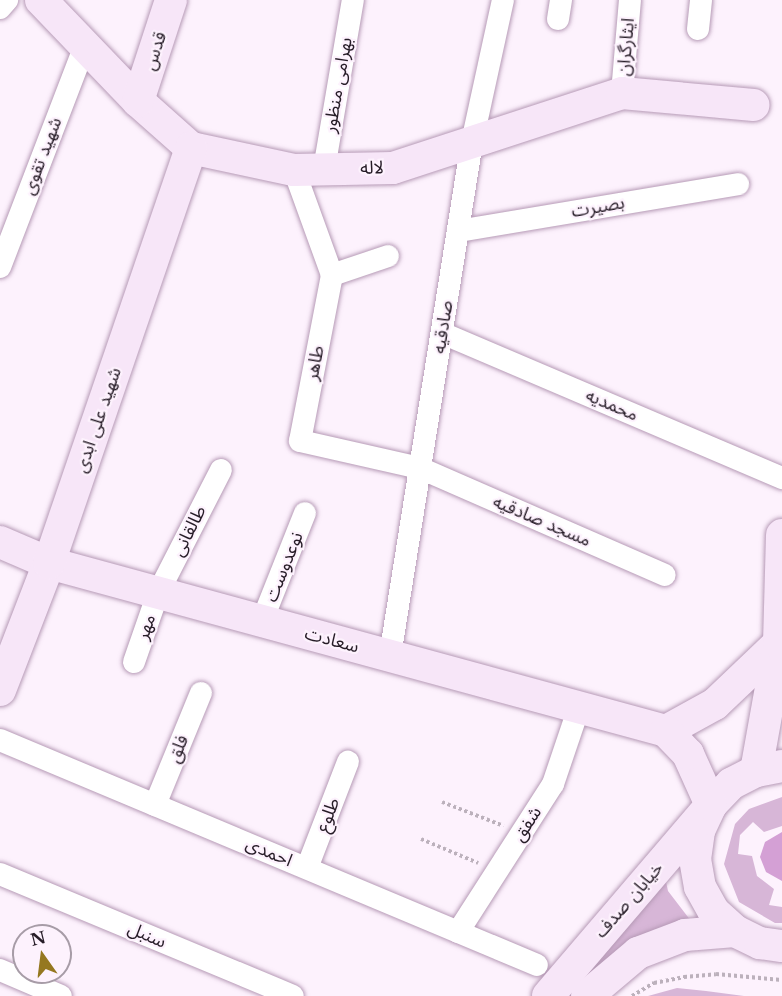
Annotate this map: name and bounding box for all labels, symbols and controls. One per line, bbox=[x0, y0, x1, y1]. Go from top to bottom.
street label: ایثارگران bbox=[613, 17, 639, 77]
street label: قدس bbox=[139, 29, 171, 73]
street label: بهرامی منظور bbox=[319, 36, 357, 134]
street label: شهید تقوی bbox=[17, 114, 67, 198]
street label: لاله bbox=[360, 157, 384, 179]
street label: بصیرت bbox=[570, 192, 626, 222]
street label: صادقیه bbox=[428, 299, 458, 355]
street label: طاهر bbox=[301, 344, 329, 382]
street label: شهید علی ابدی bbox=[70, 365, 126, 475]
street label: محمدیه bbox=[582, 384, 642, 426]
street label: مسجد صادقیه bbox=[490, 491, 594, 551]
street label: طالقانی bbox=[167, 502, 211, 560]
street label: نوعدوست bbox=[260, 529, 308, 605]
street label: مهر bbox=[132, 611, 160, 643]
street label: سعادت bbox=[303, 622, 361, 658]
street label: فلق bbox=[163, 732, 193, 766]
street label: طلوع bbox=[312, 795, 344, 835]
street label: شفق bbox=[508, 802, 546, 846]
street label: احمدی bbox=[242, 833, 296, 871]
street label: خیابان صدف bbox=[590, 858, 668, 942]
street label: سنبل bbox=[125, 917, 169, 953]
north arrow bbox=[12, 924, 72, 984]
text: N bbox=[28, 927, 48, 950]

